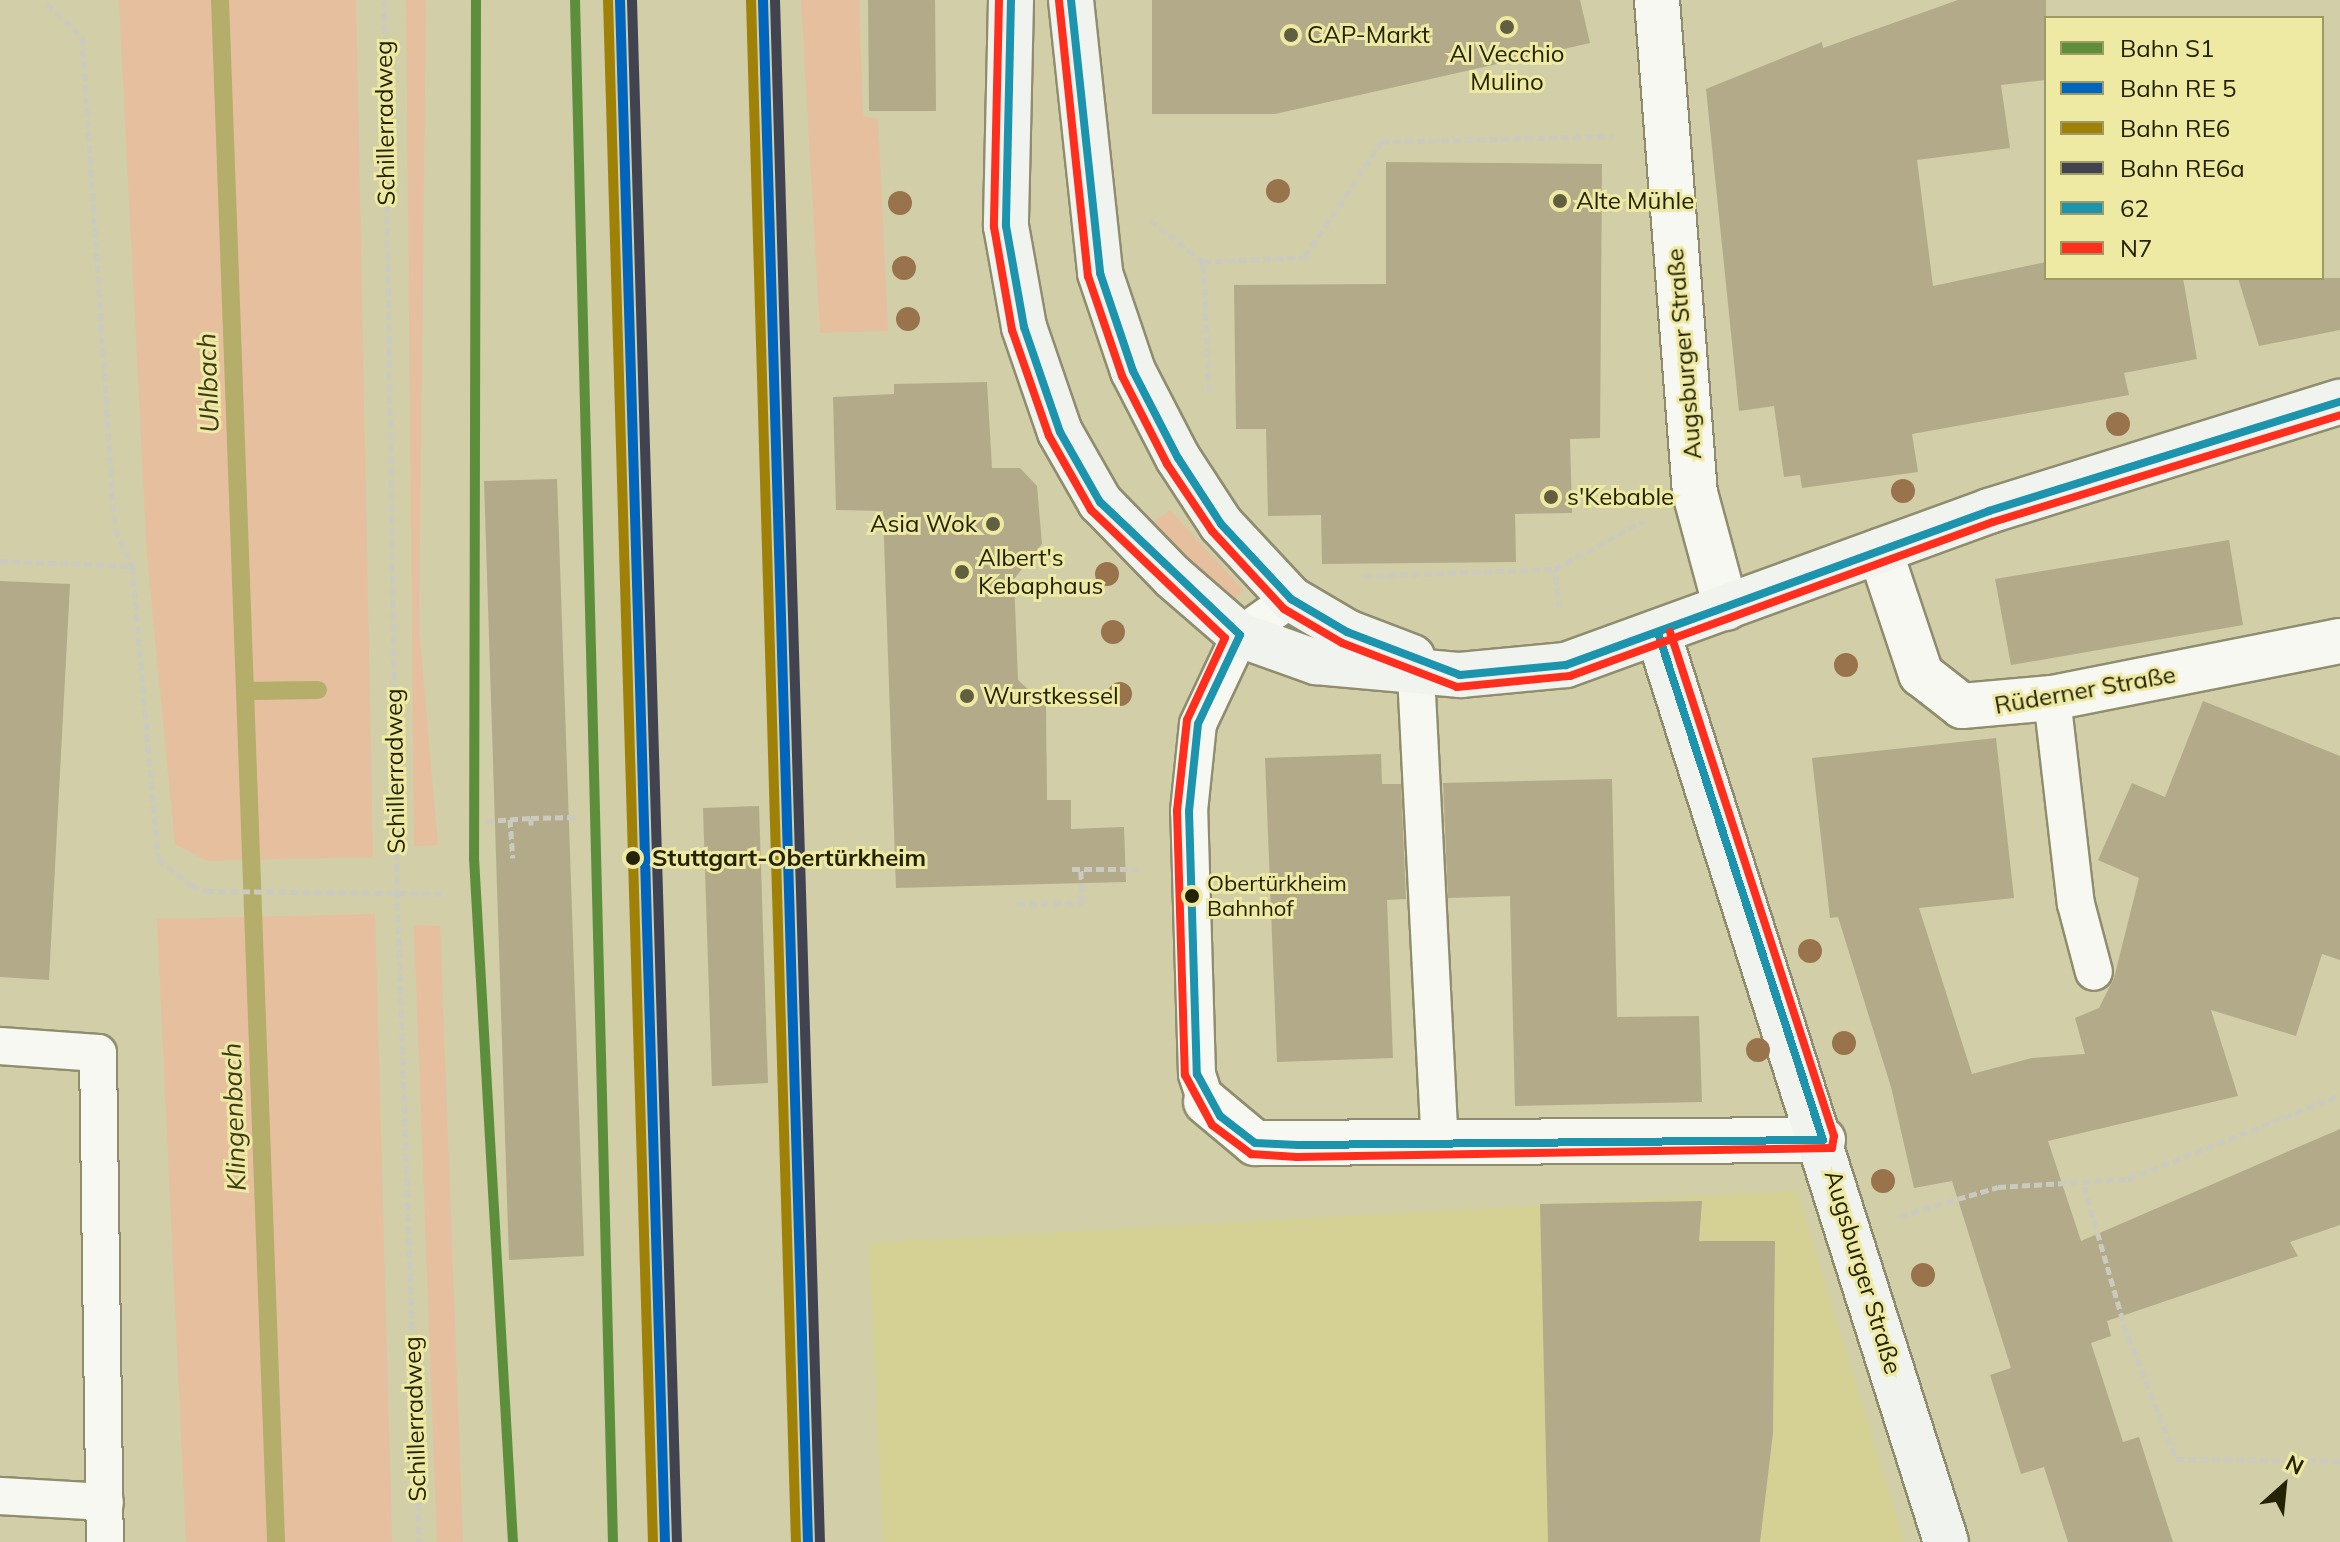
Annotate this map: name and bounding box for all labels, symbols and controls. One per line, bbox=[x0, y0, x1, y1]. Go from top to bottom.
legend bbox=[2044, 16, 2324, 280]
marker: Al Vecchio Mulino bbox=[1498, 18, 1516, 36]
place label: CAP-Markt bbox=[1307, 21, 1430, 49]
marker: CAP-Markt bbox=[1282, 26, 1300, 44]
text: Bahn S1 bbox=[2120, 33, 2214, 63]
street label: Schillerradweg bbox=[369, 40, 401, 206]
place label: Al Vecchio Mulino bbox=[1449, 40, 1565, 96]
text: Bahn RE 5 bbox=[2120, 73, 2237, 103]
text: Bahn RE6 bbox=[2120, 113, 2230, 143]
text: Bahn RE6a bbox=[2120, 153, 2245, 183]
place label: Alte Mühle bbox=[1576, 187, 1694, 215]
marker: Alte Mühle bbox=[1551, 192, 1569, 210]
text: 62 bbox=[2120, 193, 2149, 223]
text: N7 bbox=[2120, 233, 2152, 263]
street label: Augsburger Straße bbox=[1660, 247, 1708, 461]
water label: Uhlbach bbox=[191, 333, 225, 433]
place label: s'Kebable bbox=[1567, 483, 1674, 511]
marker: s'Kebable bbox=[1542, 488, 1560, 506]
place label: Asia Wok bbox=[870, 510, 977, 538]
marker: Asia Wok bbox=[984, 515, 1002, 533]
place label: Albert's Kebaphaus bbox=[978, 544, 1103, 600]
marker: Albert's Kebaphaus bbox=[953, 563, 971, 581]
street label: Rüderner Straße bbox=[1992, 660, 2178, 720]
place label: Wurstkessel bbox=[983, 682, 1119, 710]
marker: Wurstkessel bbox=[958, 687, 976, 705]
street label: Schillerradweg bbox=[379, 688, 411, 854]
place label: Stuttgart-Obertürkheim bbox=[652, 844, 926, 872]
marker: Stuttgart-Obertürkheim bbox=[621, 846, 645, 870]
place label: Obertürkheim Bahnhof bbox=[1207, 870, 1347, 922]
marker: Obertürkheim Bahnhof bbox=[1184, 888, 1200, 904]
water label: Klingenbach bbox=[216, 1042, 252, 1192]
street label: Augsburger Straße bbox=[1818, 1167, 1908, 1377]
street label: Schillerradweg bbox=[398, 1336, 432, 1502]
north arrow bbox=[2244, 1446, 2324, 1526]
text: N bbox=[2281, 1448, 2309, 1481]

